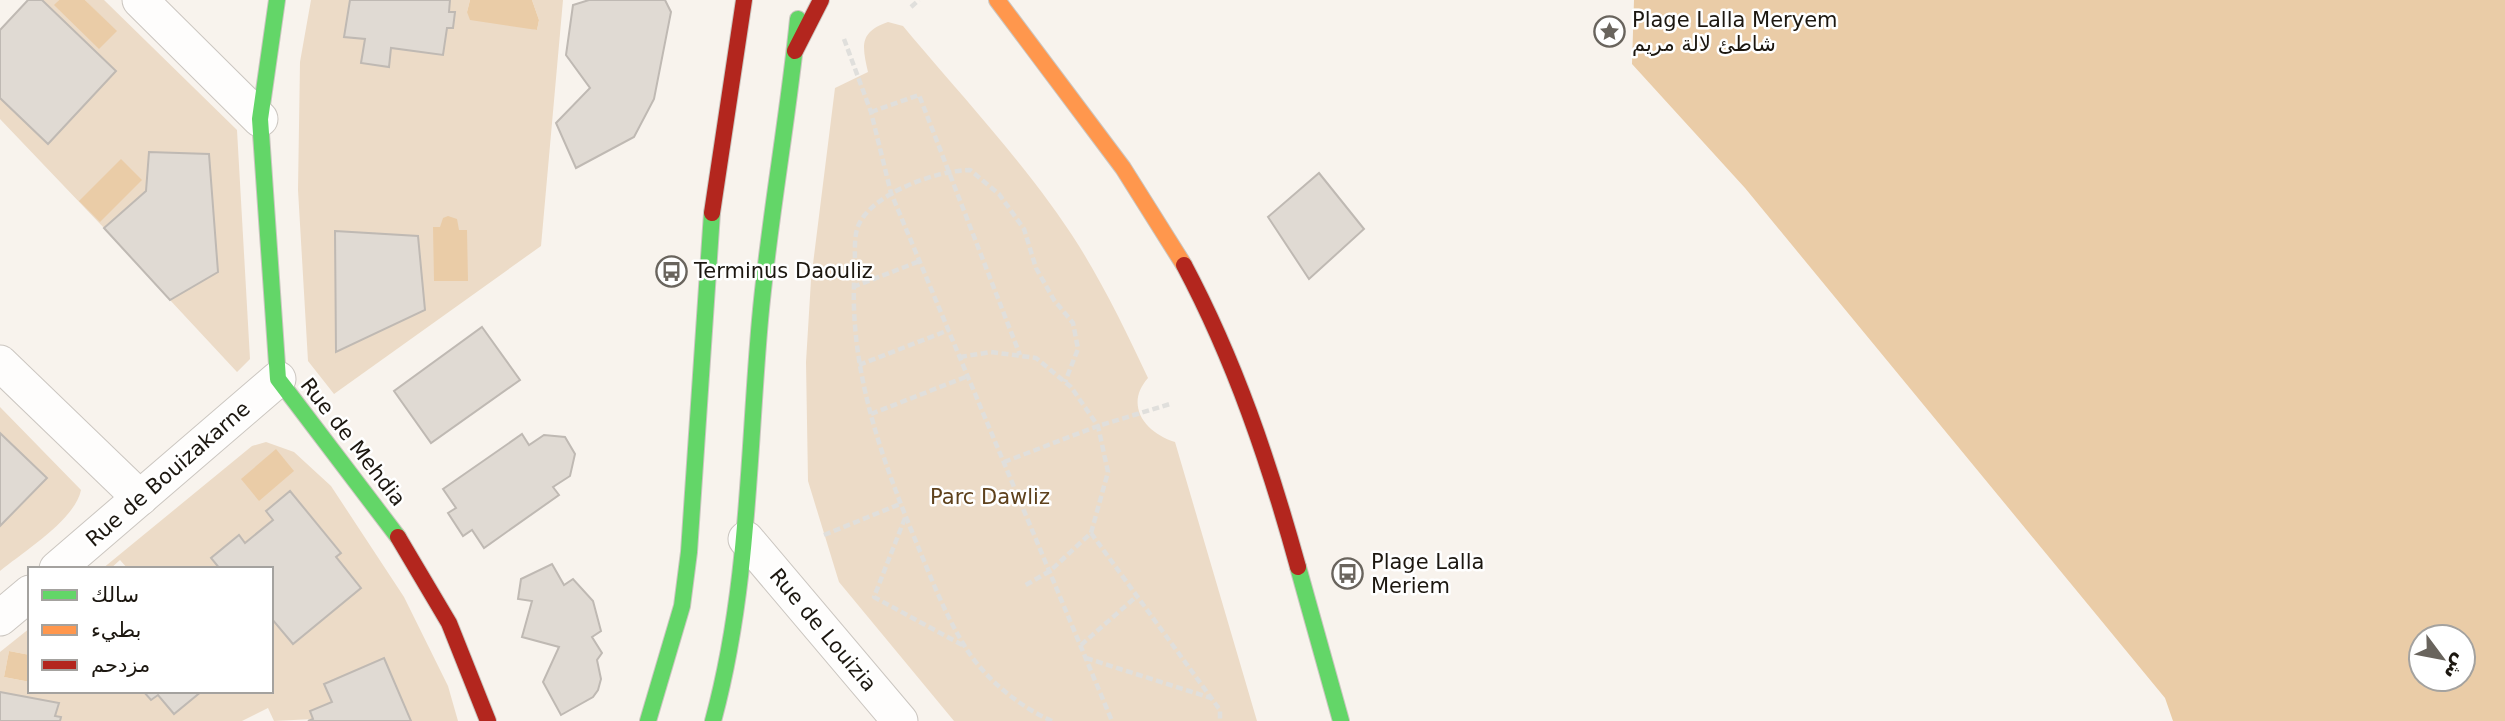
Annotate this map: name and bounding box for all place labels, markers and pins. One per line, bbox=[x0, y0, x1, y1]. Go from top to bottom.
place label: Plage Lalla Meryem شاطئ لالة مريم bbox=[1632, 8, 1838, 57]
place icon: Plage Lalla Meryem شاطئ لالة مريم bbox=[1592, 15, 1626, 49]
bus stop icon: Terminus Daouliz bbox=[654, 254, 688, 288]
place label: Terminus Daouliz bbox=[693, 259, 873, 283]
place label: Plage Lalla Meriem bbox=[1371, 550, 1484, 598]
bus stop icon: Plage Lalla Meriem bbox=[1331, 557, 1365, 591]

